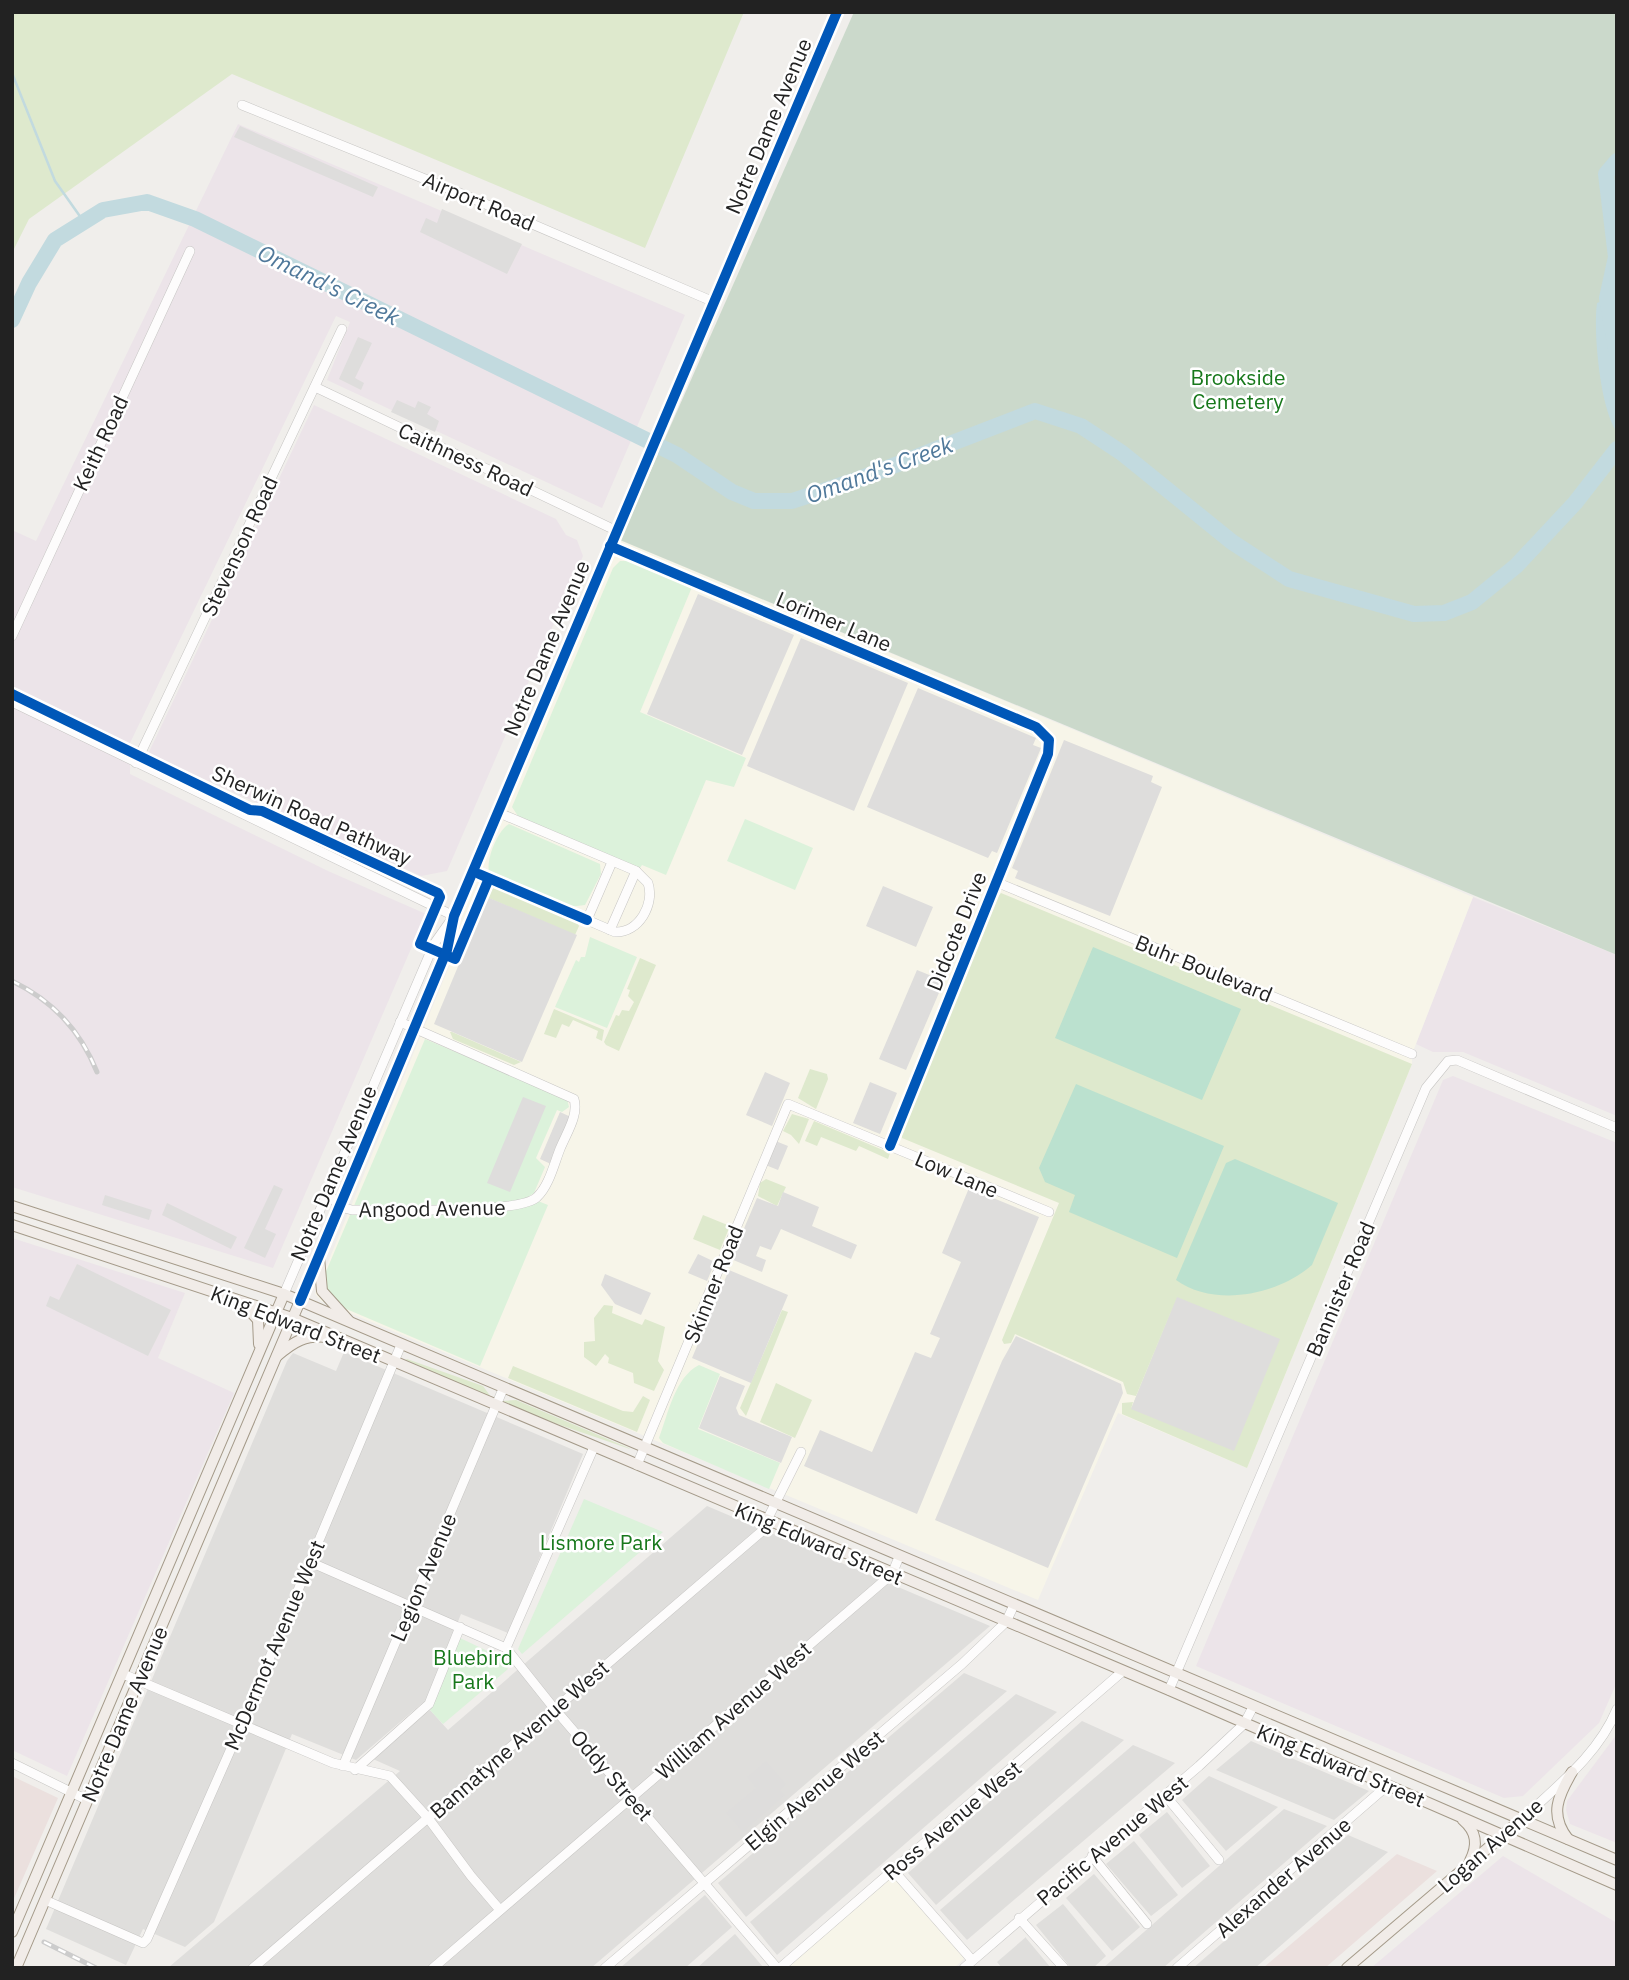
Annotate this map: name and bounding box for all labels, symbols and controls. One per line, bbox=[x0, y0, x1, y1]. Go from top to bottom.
street label: Notre Dame Avenue bbox=[718, 34, 818, 218]
street label: Airport Road bbox=[419, 165, 539, 237]
water label: Omand's Creek bbox=[253, 237, 406, 332]
park label: Brookside Cemetery bbox=[1191, 363, 1285, 415]
street label: Keith Road bbox=[66, 391, 134, 495]
street label: Caithness Road bbox=[394, 415, 538, 503]
water label: Omand's Creek bbox=[801, 428, 958, 509]
street label: Stevenson Road bbox=[194, 471, 284, 621]
street label: Notre Dame Avenue bbox=[496, 556, 596, 740]
street label: Lorimer Lane bbox=[772, 584, 896, 658]
street label: Sherwin Road Pathway bbox=[208, 758, 417, 872]
street label: Didcote Drive bbox=[919, 867, 993, 995]
street label: Buhr Boulevard bbox=[1131, 928, 1277, 1008]
street label: Notre Dame Avenue bbox=[283, 1081, 383, 1265]
street label: Low Lane bbox=[911, 1144, 1003, 1204]
street label: Angood Avenue bbox=[358, 1193, 506, 1223]
street label: Bannister Road bbox=[1299, 1217, 1381, 1361]
street label: Skinner Road bbox=[677, 1221, 749, 1347]
street label: King Edward Street bbox=[207, 1279, 385, 1369]
street label: King Edward Street bbox=[731, 1495, 907, 1591]
street label: Legion Avenue bbox=[383, 1508, 463, 1646]
park label: Lismore Park bbox=[540, 1528, 662, 1556]
street label: McDermot Avenue West bbox=[217, 1536, 331, 1754]
street label: Notre Dame Avenue bbox=[74, 1622, 174, 1806]
street label: William Avenue West bbox=[649, 1635, 817, 1785]
park label: Bluebird Park bbox=[433, 1643, 513, 1695]
street label: Bannatyne Avenue West bbox=[424, 1653, 614, 1825]
street label: King Edward Street bbox=[1253, 1717, 1429, 1813]
street label: Oddy Street bbox=[565, 1723, 659, 1827]
street label: Elgin Avenue West bbox=[738, 1723, 890, 1857]
street label: Ross Avenue West bbox=[877, 1754, 1027, 1886]
street label: Pacific Avenue West bbox=[1030, 1768, 1194, 1912]
street label: Logan Avenue bbox=[1431, 1791, 1549, 1899]
street label: Alexander Avenue bbox=[1209, 1810, 1357, 1944]

